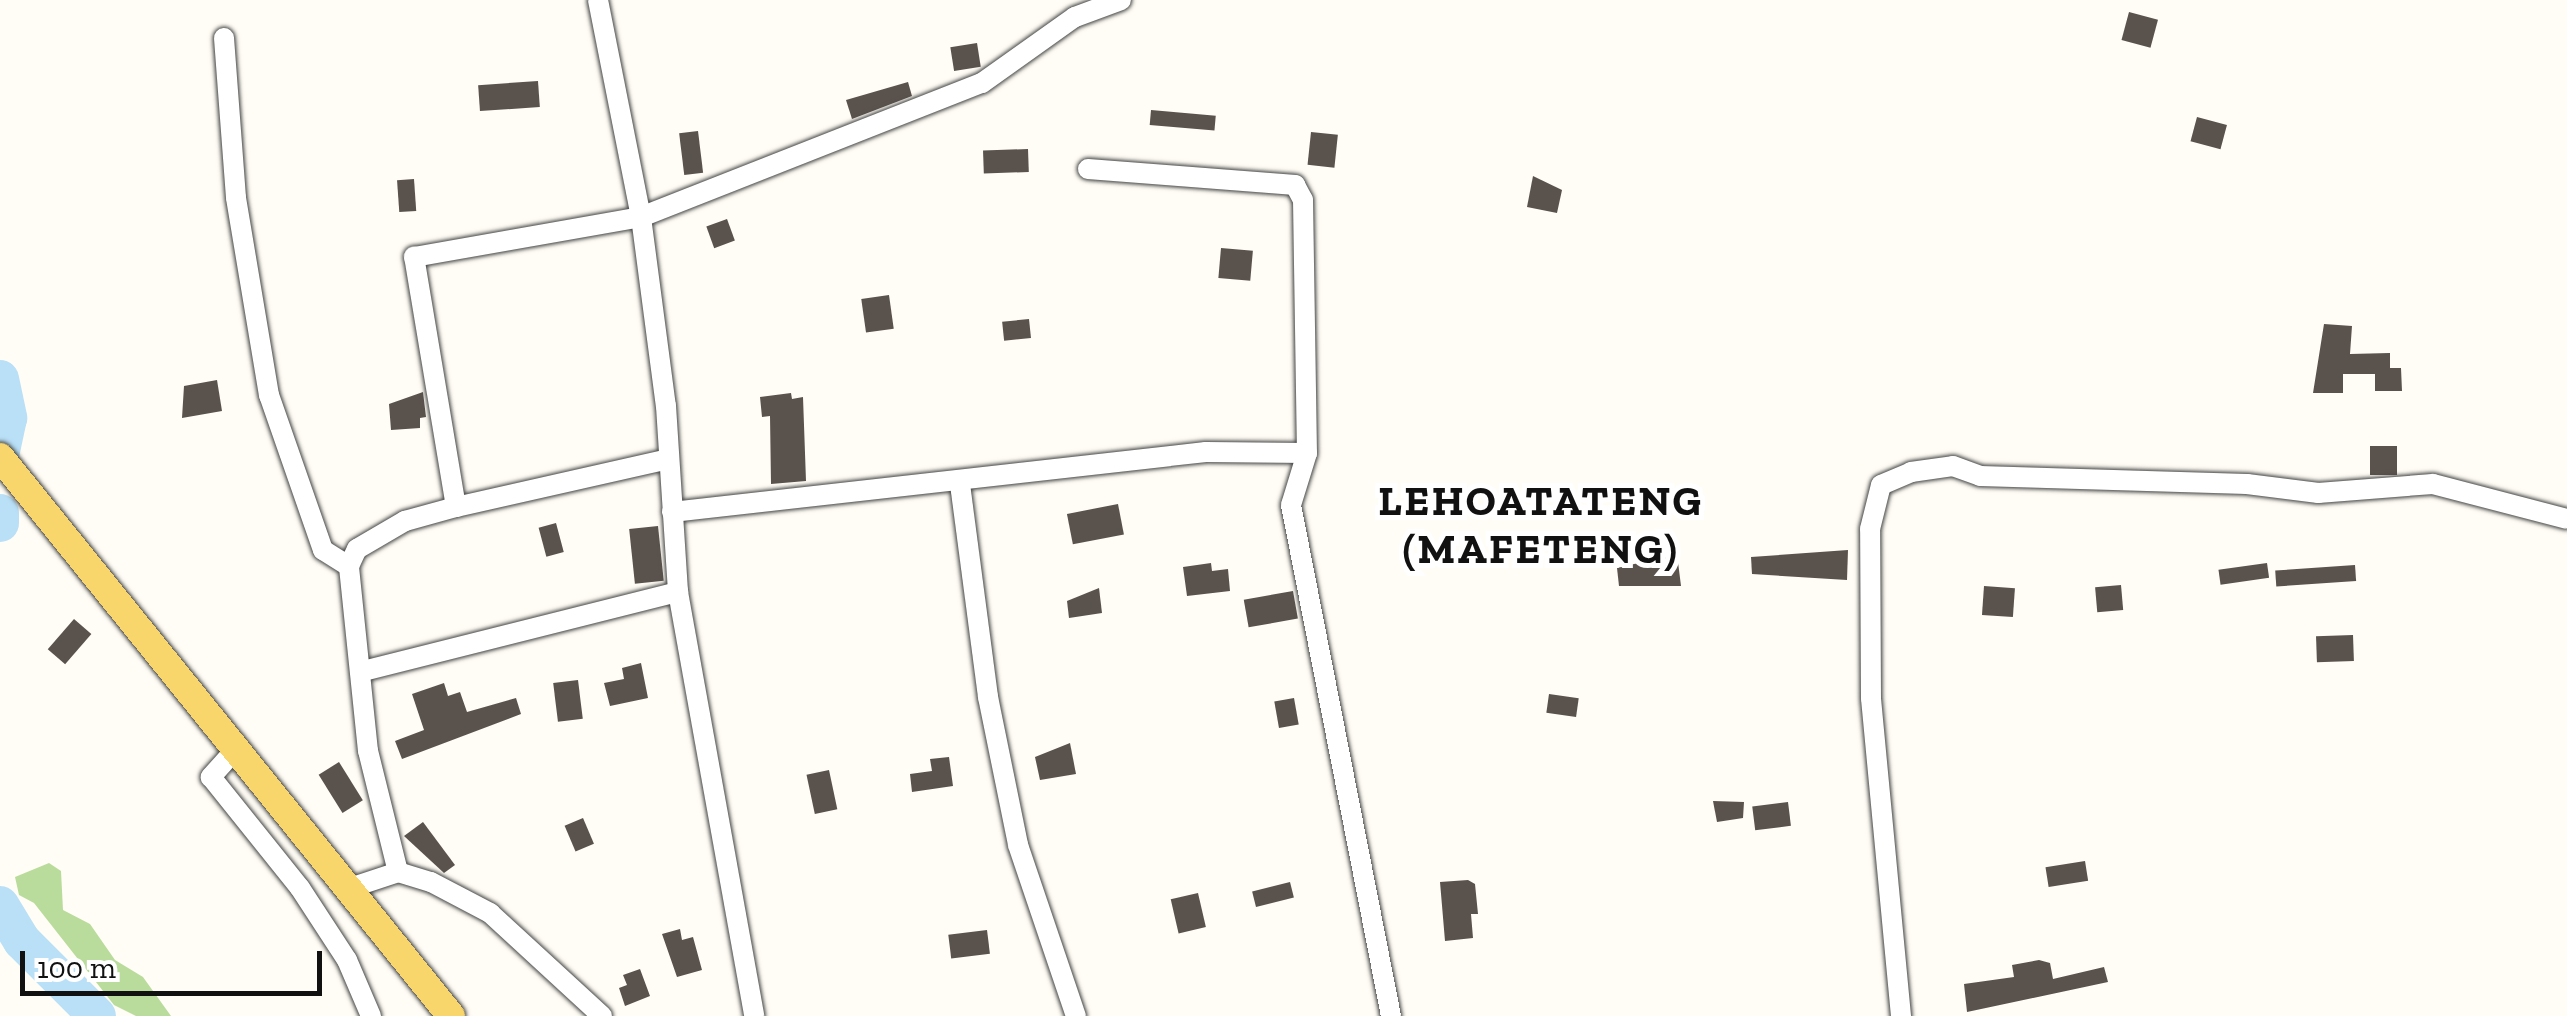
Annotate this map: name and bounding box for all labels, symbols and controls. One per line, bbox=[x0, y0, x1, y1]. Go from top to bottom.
district label: LEHOATATENG (MAFETENG) bbox=[1378, 476, 1704, 574]
scale bar bbox=[25, 931, 328, 993]
text: 100 m bbox=[37, 950, 116, 986]

